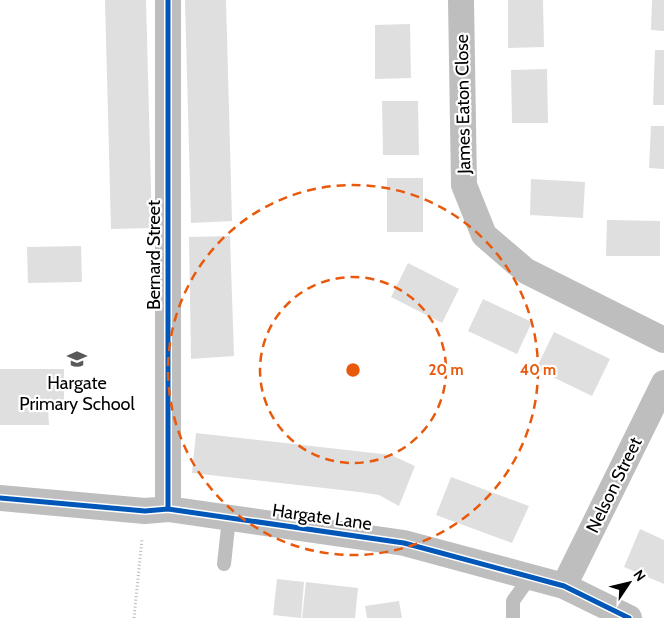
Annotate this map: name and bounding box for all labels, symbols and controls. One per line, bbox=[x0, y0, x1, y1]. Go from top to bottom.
street label: James Eaton Close bbox=[451, 34, 475, 175]
street label: Bernard Street bbox=[143, 200, 165, 310]
school or university icon: Hargate Primary School bbox=[66, 348, 88, 370]
centre of rings bbox=[344, 361, 362, 379]
text: 20 m bbox=[429, 361, 463, 379]
text: 40 m bbox=[520, 361, 556, 379]
place label: Hargate Primary School bbox=[19, 372, 135, 415]
street label: Nelson Street bbox=[581, 434, 647, 536]
street label: Hargate Lane bbox=[271, 499, 373, 535]
north arrow bbox=[604, 558, 654, 608]
text: N bbox=[629, 566, 650, 585]

